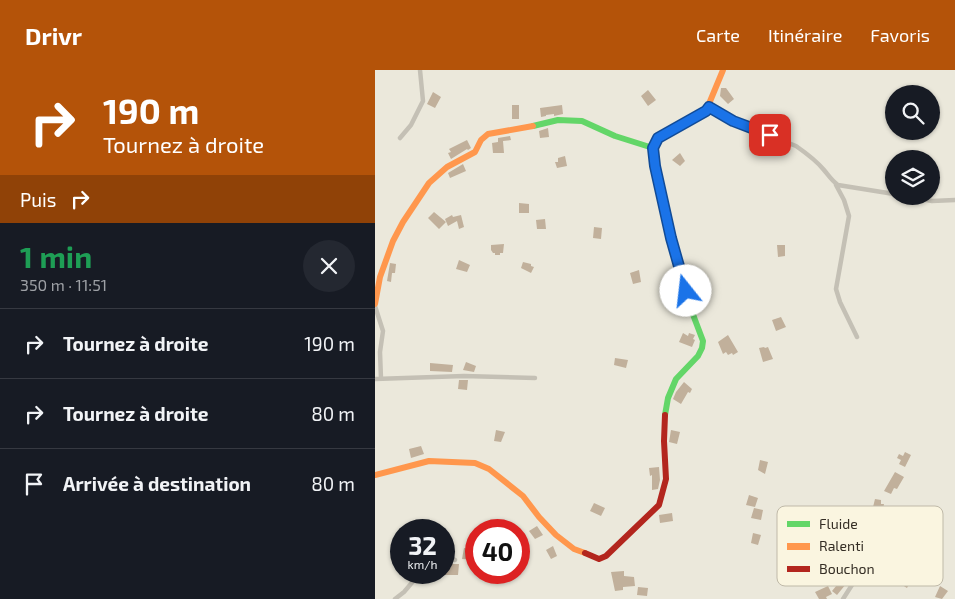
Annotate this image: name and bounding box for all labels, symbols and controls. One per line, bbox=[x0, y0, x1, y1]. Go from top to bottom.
text: Drivr bbox=[25, 21, 82, 50]
text: Carte bbox=[696, 24, 740, 46]
text: Itinéraire bbox=[768, 24, 842, 46]
text: Favoris bbox=[870, 24, 930, 46]
map controls bbox=[885, 85, 940, 205]
button: search bbox=[885, 85, 940, 140]
text: 190 m bbox=[103, 89, 199, 131]
icon: right bbox=[20, 90, 85, 155]
pin bbox=[749, 114, 791, 156]
icon: arrive bbox=[756, 121, 784, 149]
text: Tournez à droite bbox=[103, 131, 264, 157]
button: layers bbox=[885, 150, 940, 205]
icon: right bbox=[66, 185, 94, 213]
text: Puis bbox=[20, 188, 56, 211]
text: 1 min bbox=[20, 238, 92, 274]
button: close bbox=[303, 240, 355, 292]
position arrow bbox=[659, 264, 711, 316]
text: 350 m · 11:51 bbox=[20, 275, 107, 294]
icon: right bbox=[20, 330, 48, 358]
text: Tournez à droite bbox=[63, 332, 209, 355]
text: 190 m bbox=[304, 332, 355, 355]
icon: right bbox=[20, 400, 48, 428]
text: Tournez à droite bbox=[63, 402, 209, 425]
text: 80 m bbox=[311, 402, 355, 425]
icon: arrive bbox=[20, 470, 48, 498]
text: Arrivée à destination bbox=[63, 472, 251, 495]
text: 80 m bbox=[311, 472, 355, 495]
legend bbox=[777, 506, 943, 586]
text: Fluide bbox=[819, 515, 858, 532]
speed limit sign: 40 bbox=[465, 519, 530, 584]
text: 32 bbox=[408, 530, 437, 560]
text: Ralenti bbox=[819, 537, 864, 554]
text: km/h bbox=[408, 557, 437, 571]
text: Bouchon bbox=[819, 560, 875, 577]

